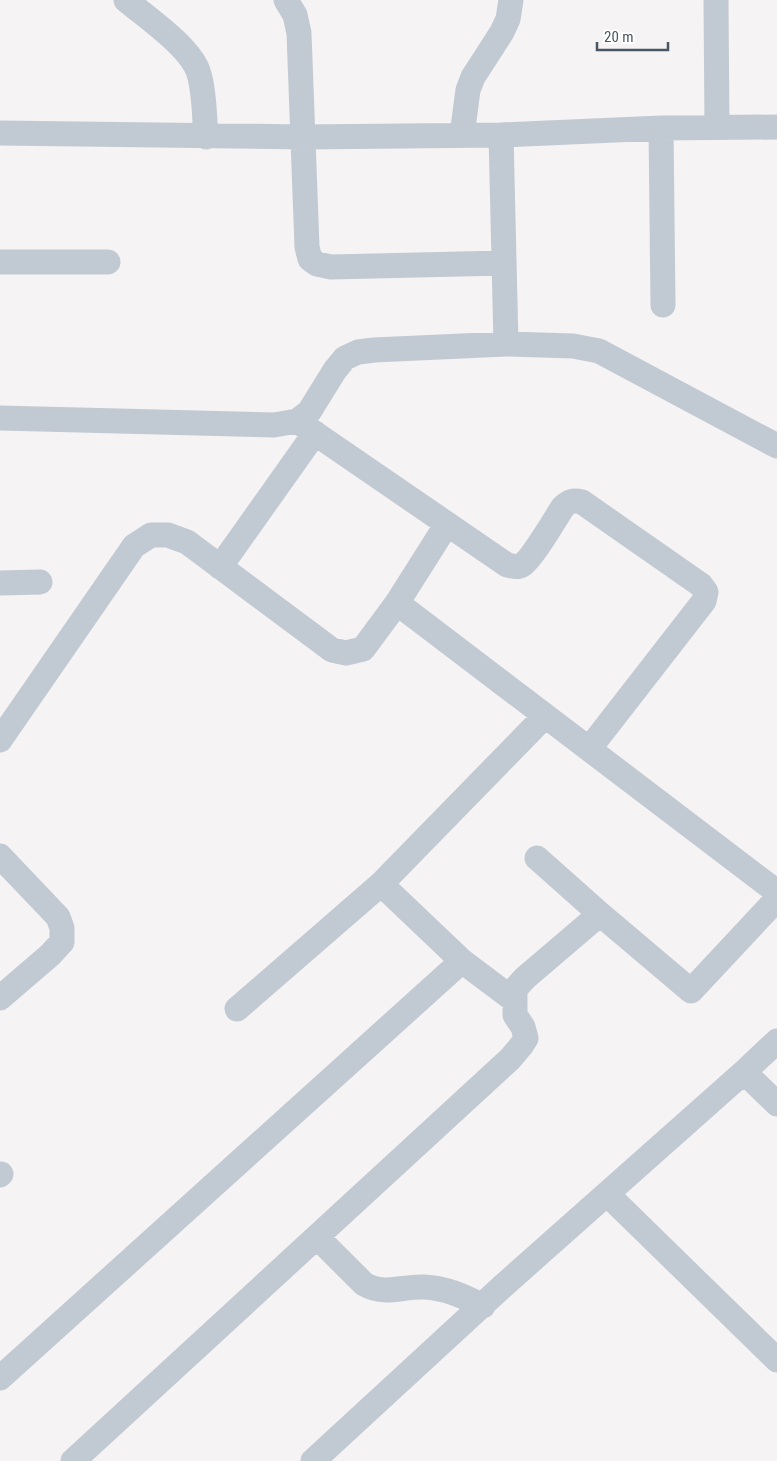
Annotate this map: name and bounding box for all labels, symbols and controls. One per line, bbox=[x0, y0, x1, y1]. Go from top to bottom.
scale bar bbox=[597, 20, 668, 52]
text: 20 m bbox=[604, 28, 634, 46]

